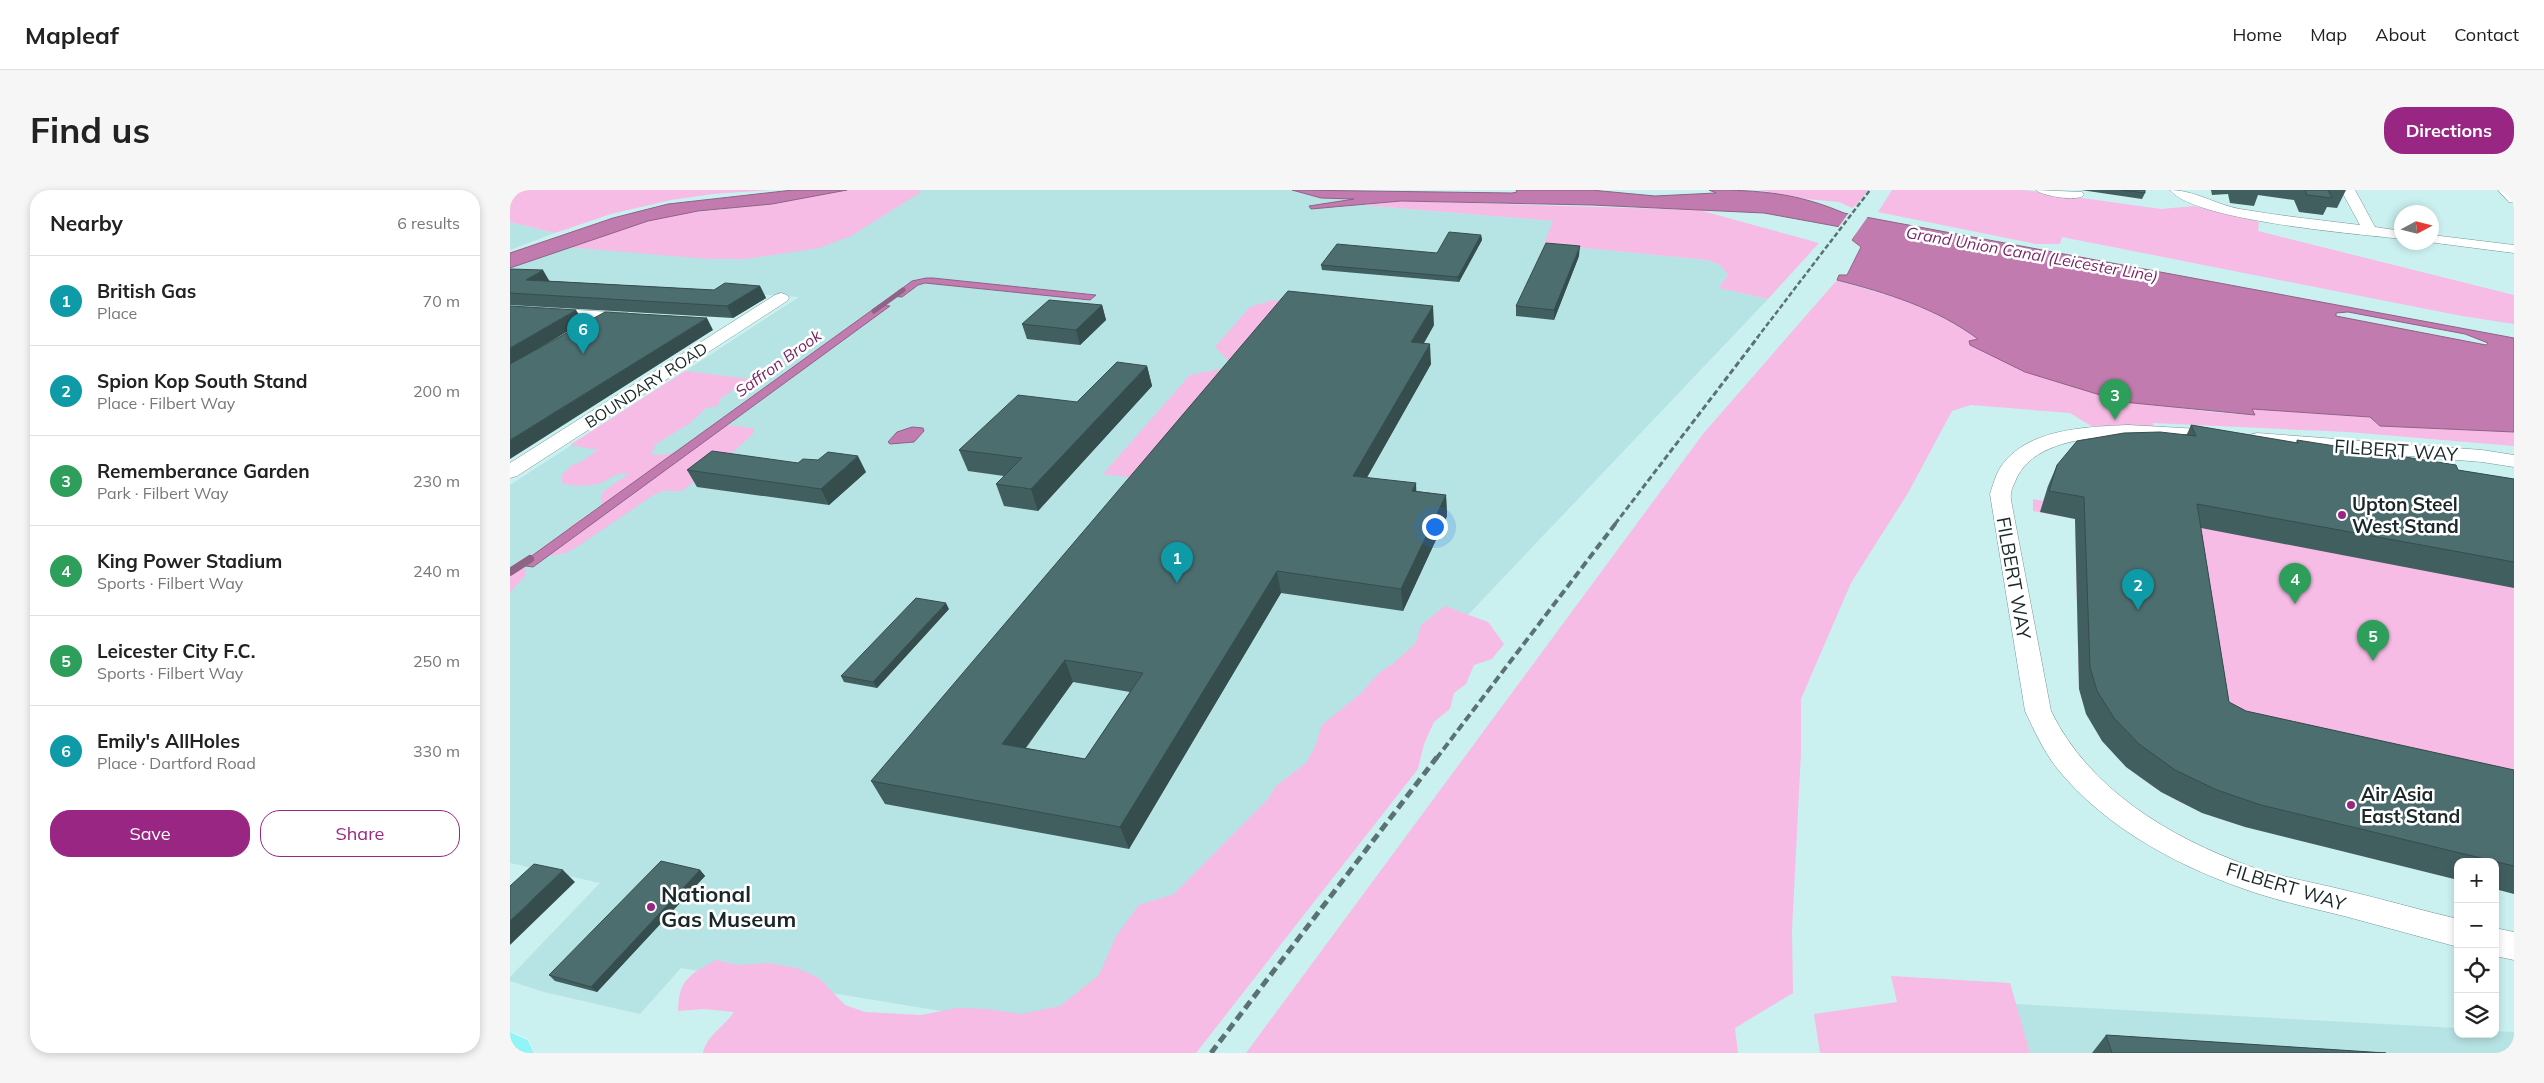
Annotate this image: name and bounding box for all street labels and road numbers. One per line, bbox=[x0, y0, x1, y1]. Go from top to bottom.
street label: BOUNDARY ROAD bbox=[581, 338, 711, 432]
street label: FILBERT WAY bbox=[2334, 434, 2459, 466]
street label: FILBERT WAY bbox=[1991, 515, 2037, 641]
street label: FILBERT WAY bbox=[2223, 856, 2349, 916]

